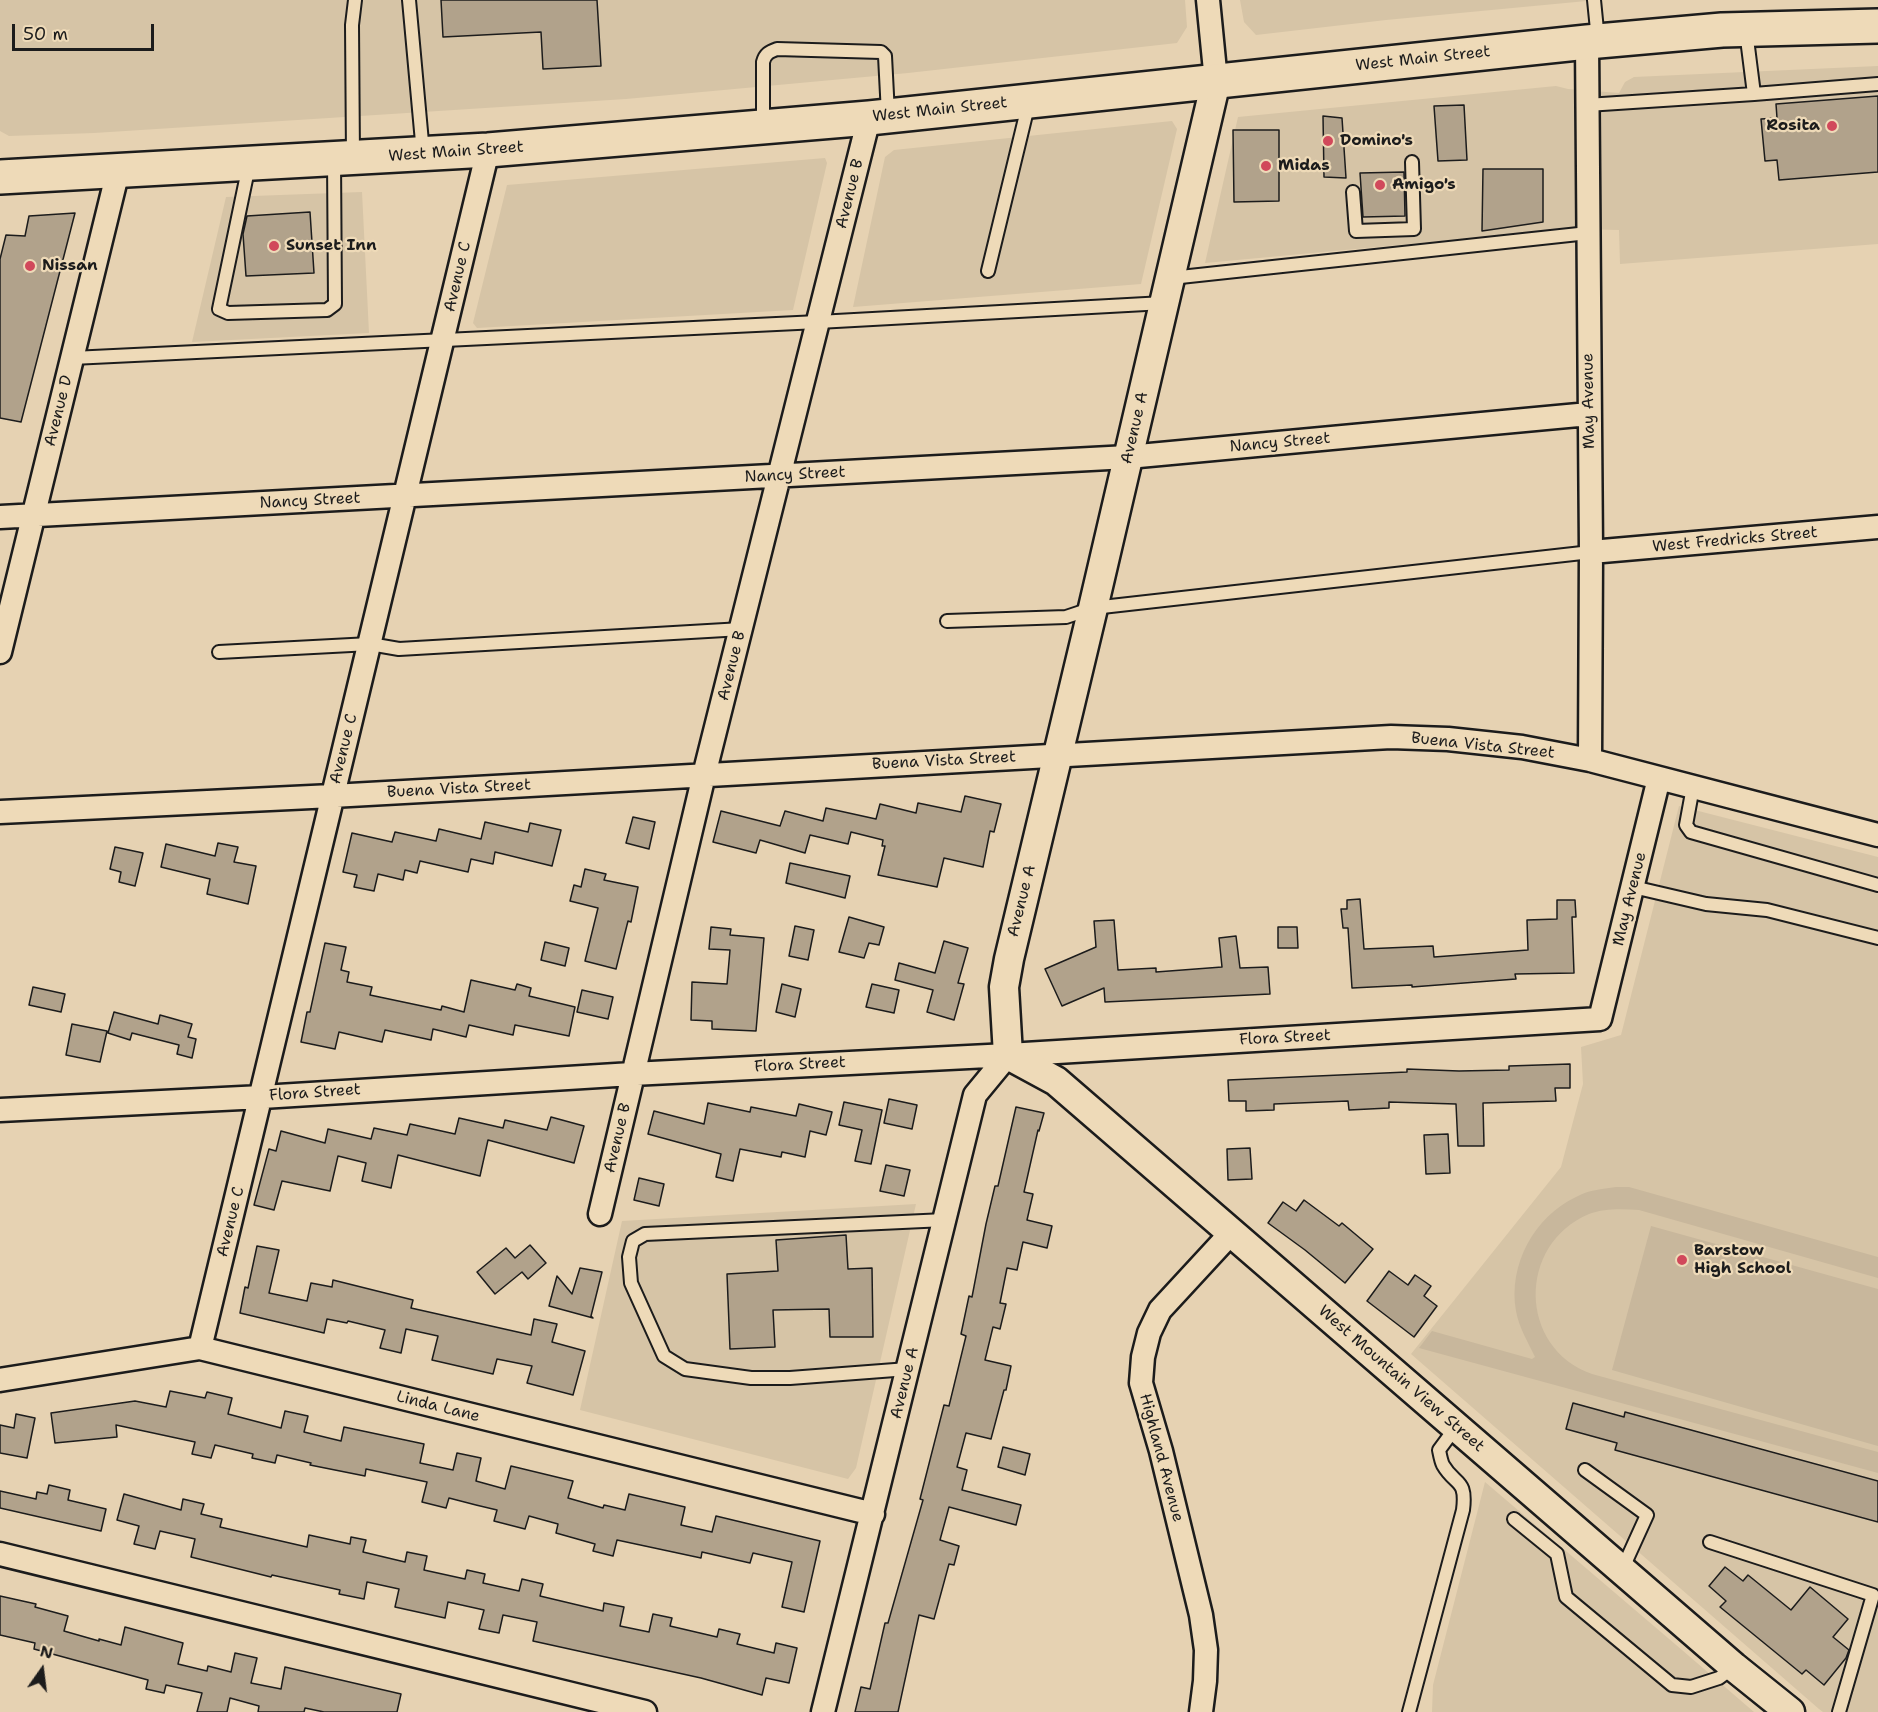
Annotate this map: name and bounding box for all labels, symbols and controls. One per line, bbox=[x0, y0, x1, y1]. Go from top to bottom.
scale bar bbox=[15, 12, 158, 50]
text: 50 m bbox=[23, 22, 68, 46]
street label: West Main Street bbox=[1355, 42, 1491, 76]
street label: West Main Street bbox=[872, 93, 1008, 127]
place label: Rosita bbox=[1766, 116, 1820, 136]
marker: Rosita bbox=[1825, 119, 1839, 133]
place label: Domino's bbox=[1340, 131, 1413, 151]
marker: Domino's bbox=[1321, 134, 1335, 148]
street label: West Main Street bbox=[388, 138, 524, 166]
place label: Midas bbox=[1278, 156, 1330, 176]
street label: Avenue B bbox=[832, 157, 868, 231]
marker: Midas bbox=[1259, 159, 1273, 173]
place label: Amigo's bbox=[1392, 175, 1456, 195]
marker: Amigo's bbox=[1373, 178, 1387, 192]
place label: Sunset Inn bbox=[286, 236, 377, 256]
marker: Sunset Inn bbox=[267, 239, 281, 253]
street label: Avenue C bbox=[441, 240, 475, 314]
place label: Nissan bbox=[42, 256, 98, 276]
marker: Nissan bbox=[23, 259, 37, 273]
street label: May Avenue bbox=[1579, 353, 1599, 449]
street label: Avenue D bbox=[41, 374, 77, 448]
street label: Avenue A bbox=[1117, 390, 1153, 466]
street label: Nancy Street bbox=[1229, 429, 1331, 457]
street label: Nancy Street bbox=[744, 463, 846, 487]
street label: Nancy Street bbox=[259, 489, 361, 513]
street label: West Fredricks Street bbox=[1652, 523, 1818, 557]
street label: Avenue B bbox=[714, 629, 750, 703]
street label: Avenue C bbox=[326, 712, 362, 786]
street label: Buena Vista Street bbox=[1410, 729, 1556, 763]
street label: Buena Vista Street bbox=[871, 748, 1017, 774]
street label: Buena Vista Street bbox=[386, 776, 532, 802]
street label: May Avenue bbox=[1609, 850, 1651, 948]
street label: Avenue A bbox=[1004, 863, 1040, 939]
street label: Flora Street bbox=[1239, 1026, 1331, 1050]
street label: Flora Street bbox=[754, 1053, 846, 1077]
street label: Flora Street bbox=[269, 1080, 361, 1106]
street label: Avenue B bbox=[601, 1101, 635, 1175]
street label: Avenue C bbox=[213, 1185, 249, 1259]
place label: Barstow High School bbox=[1694, 1241, 1791, 1279]
marker: Barstow High School bbox=[1675, 1253, 1689, 1267]
street label: West Mountain View Street bbox=[1314, 1302, 1488, 1456]
street label: Avenue A bbox=[887, 1345, 923, 1421]
street label: Linda Lane bbox=[394, 1387, 482, 1427]
street label: Highland Avenue bbox=[1135, 1392, 1187, 1524]
north arrow bbox=[12, 1640, 72, 1700]
text: N bbox=[38, 1640, 55, 1664]

